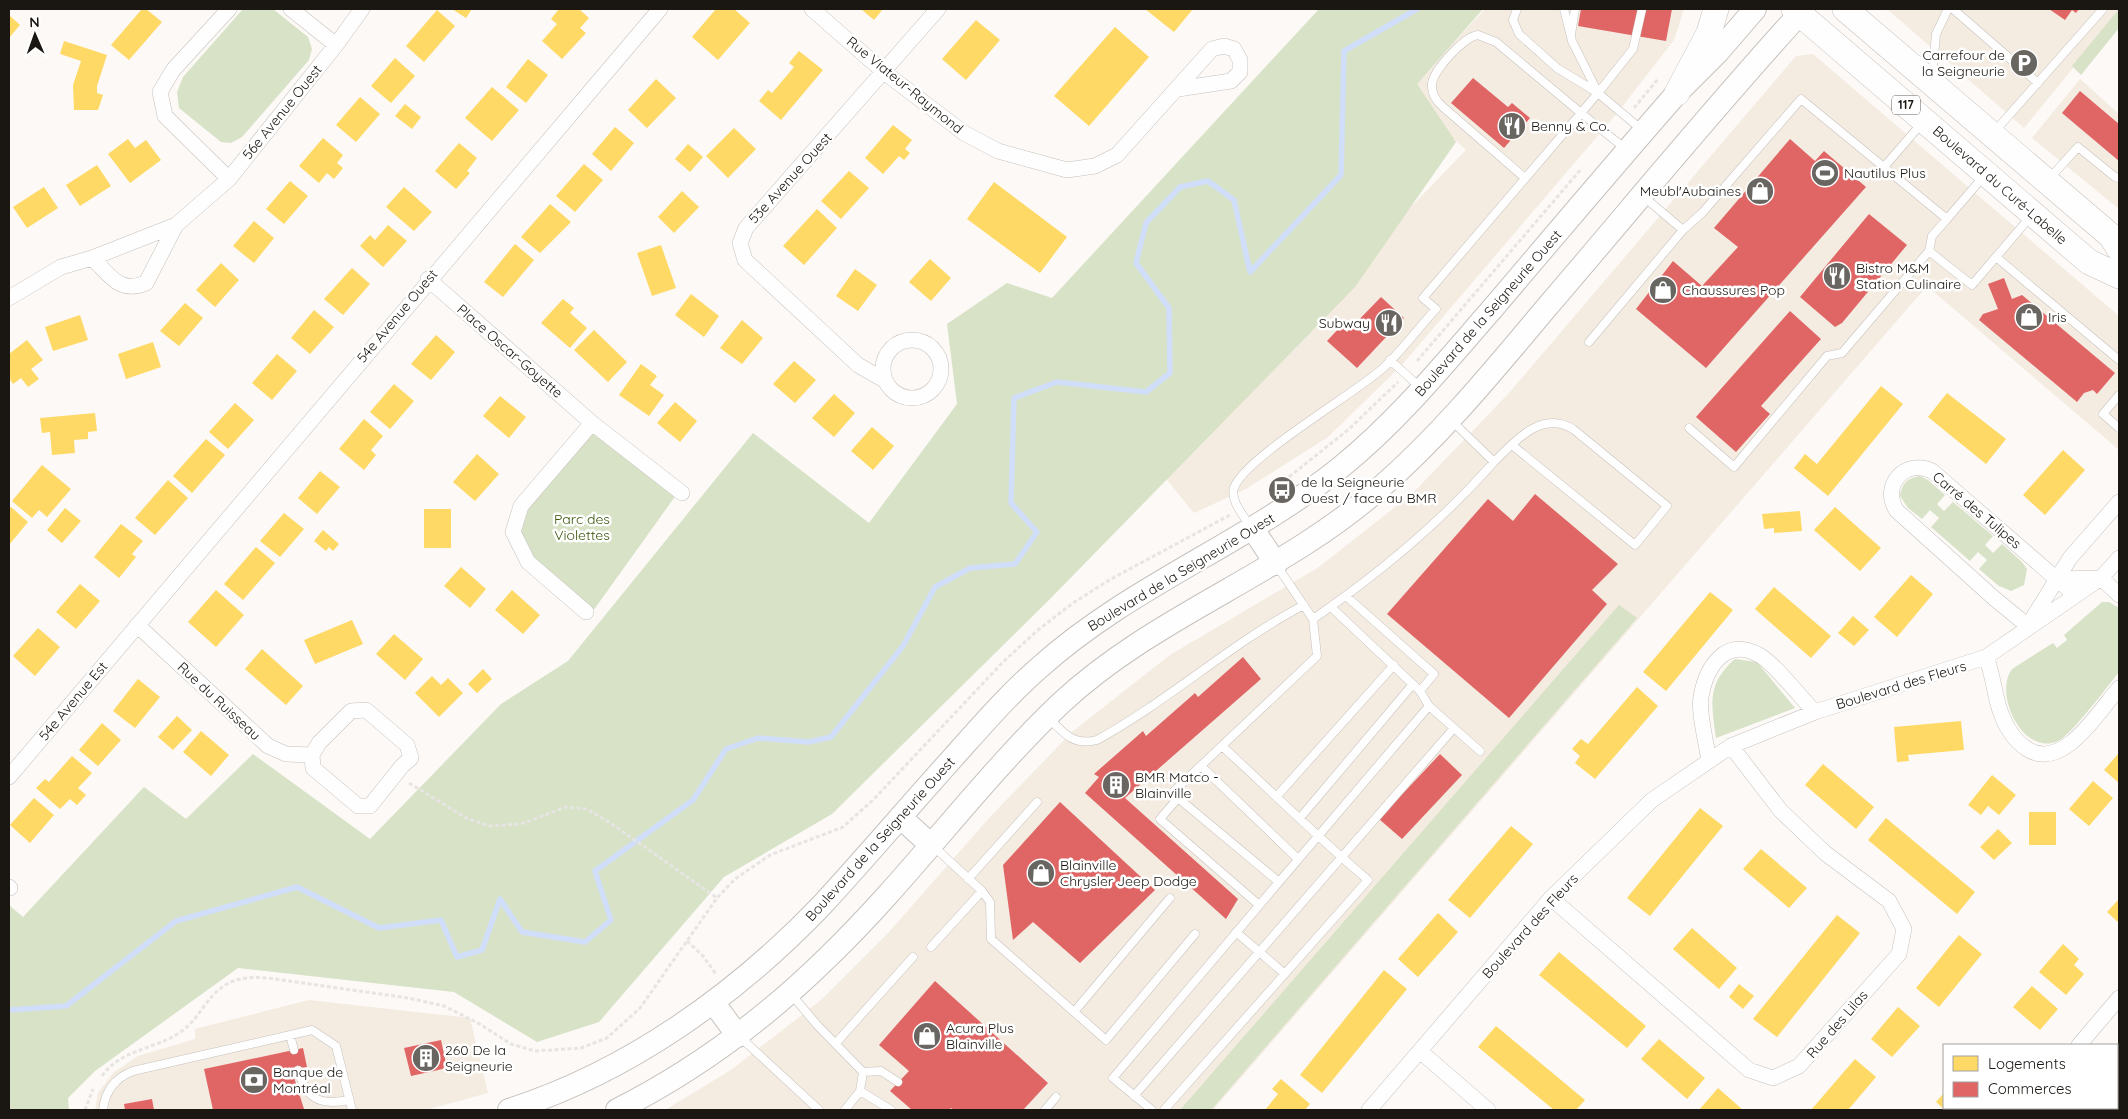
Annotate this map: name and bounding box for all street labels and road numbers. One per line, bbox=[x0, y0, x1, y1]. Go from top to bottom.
street label: Rue Viateur-Raymond bbox=[843, 32, 967, 138]
street label: 56e Avenue Ouest bbox=[238, 61, 326, 163]
road number: 117 bbox=[1892, 96, 1920, 114]
street label: Boulevard du Curé-Labelle bbox=[1929, 122, 2071, 248]
street label: 53e Avenue Ouest bbox=[744, 129, 836, 227]
street label: Boulevard de la Seigneurie Ouest bbox=[1411, 226, 1565, 400]
street label: 54e Avenue Ouest bbox=[353, 265, 441, 366]
street label: Place Oscar-Goyette bbox=[453, 300, 567, 402]
street label: Carré des Tulipes bbox=[1929, 468, 2025, 552]
street label: Boulevard de la Seigneurie Ouest bbox=[1084, 509, 1278, 635]
street label: Boulevard des Fleurs bbox=[1834, 657, 1968, 713]
street label: 54e Avenue Est bbox=[35, 658, 111, 744]
street label: Rue du Ruisseau bbox=[174, 658, 264, 744]
street label: Boulevard de la Seigneurie Ouest bbox=[801, 753, 959, 925]
street label: Boulevard des Fleurs bbox=[1478, 870, 1582, 982]
street label: Rue des Lilas bbox=[1803, 986, 1871, 1062]

